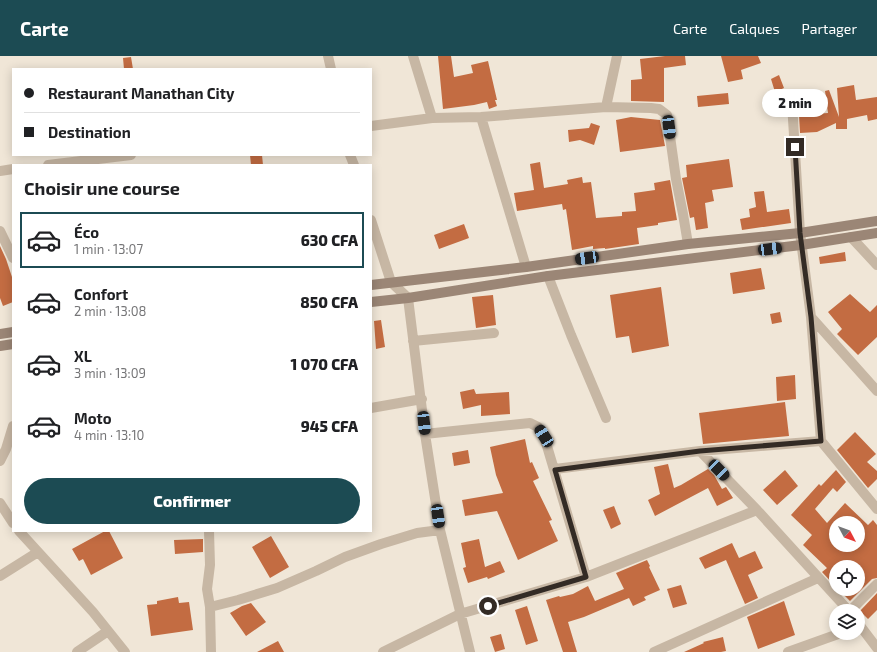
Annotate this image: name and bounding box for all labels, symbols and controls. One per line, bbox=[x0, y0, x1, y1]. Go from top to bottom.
text: Carte bbox=[20, 17, 69, 40]
text: Carte bbox=[673, 20, 707, 37]
text: Calques bbox=[729, 20, 780, 37]
text: Partager bbox=[802, 20, 857, 37]
text: Restaurant Manathan City bbox=[48, 84, 234, 102]
callout: 2 min bbox=[762, 89, 828, 117]
text: 2 min bbox=[778, 95, 812, 111]
car bbox=[662, 114, 676, 140]
text: Destination bbox=[48, 123, 131, 141]
route end bbox=[786, 138, 804, 156]
text: Choisir une course bbox=[24, 177, 180, 199]
icon: car bbox=[26, 222, 62, 258]
text: Éco bbox=[74, 223, 99, 241]
text: 630 CFA bbox=[301, 231, 358, 249]
text: 1 min · 13:07 bbox=[74, 241, 143, 257]
car bbox=[757, 242, 783, 256]
car bbox=[574, 250, 600, 266]
icon: car bbox=[26, 284, 62, 320]
text: Confort bbox=[74, 285, 128, 303]
text: 850 CFA bbox=[300, 293, 358, 311]
text: 2 min · 13:08 bbox=[74, 303, 146, 319]
icon: car bbox=[26, 346, 62, 382]
text: XL bbox=[74, 347, 92, 365]
text: 1 070 CFA bbox=[291, 355, 358, 373]
text: 3 min · 13:09 bbox=[74, 365, 146, 381]
icon: car bbox=[26, 408, 62, 444]
text: Moto bbox=[74, 409, 112, 427]
car bbox=[417, 410, 431, 436]
text: 945 CFA bbox=[301, 417, 358, 435]
car bbox=[532, 423, 556, 449]
text: 4 min · 13:10 bbox=[74, 427, 144, 443]
car bbox=[706, 457, 732, 483]
button: Confirmer bbox=[24, 478, 360, 524]
car bbox=[430, 503, 446, 529]
north arrow bbox=[829, 516, 865, 552]
map controls bbox=[829, 516, 865, 640]
button: locate bbox=[829, 560, 865, 596]
route start bbox=[479, 597, 497, 615]
button: layers bbox=[829, 604, 865, 640]

